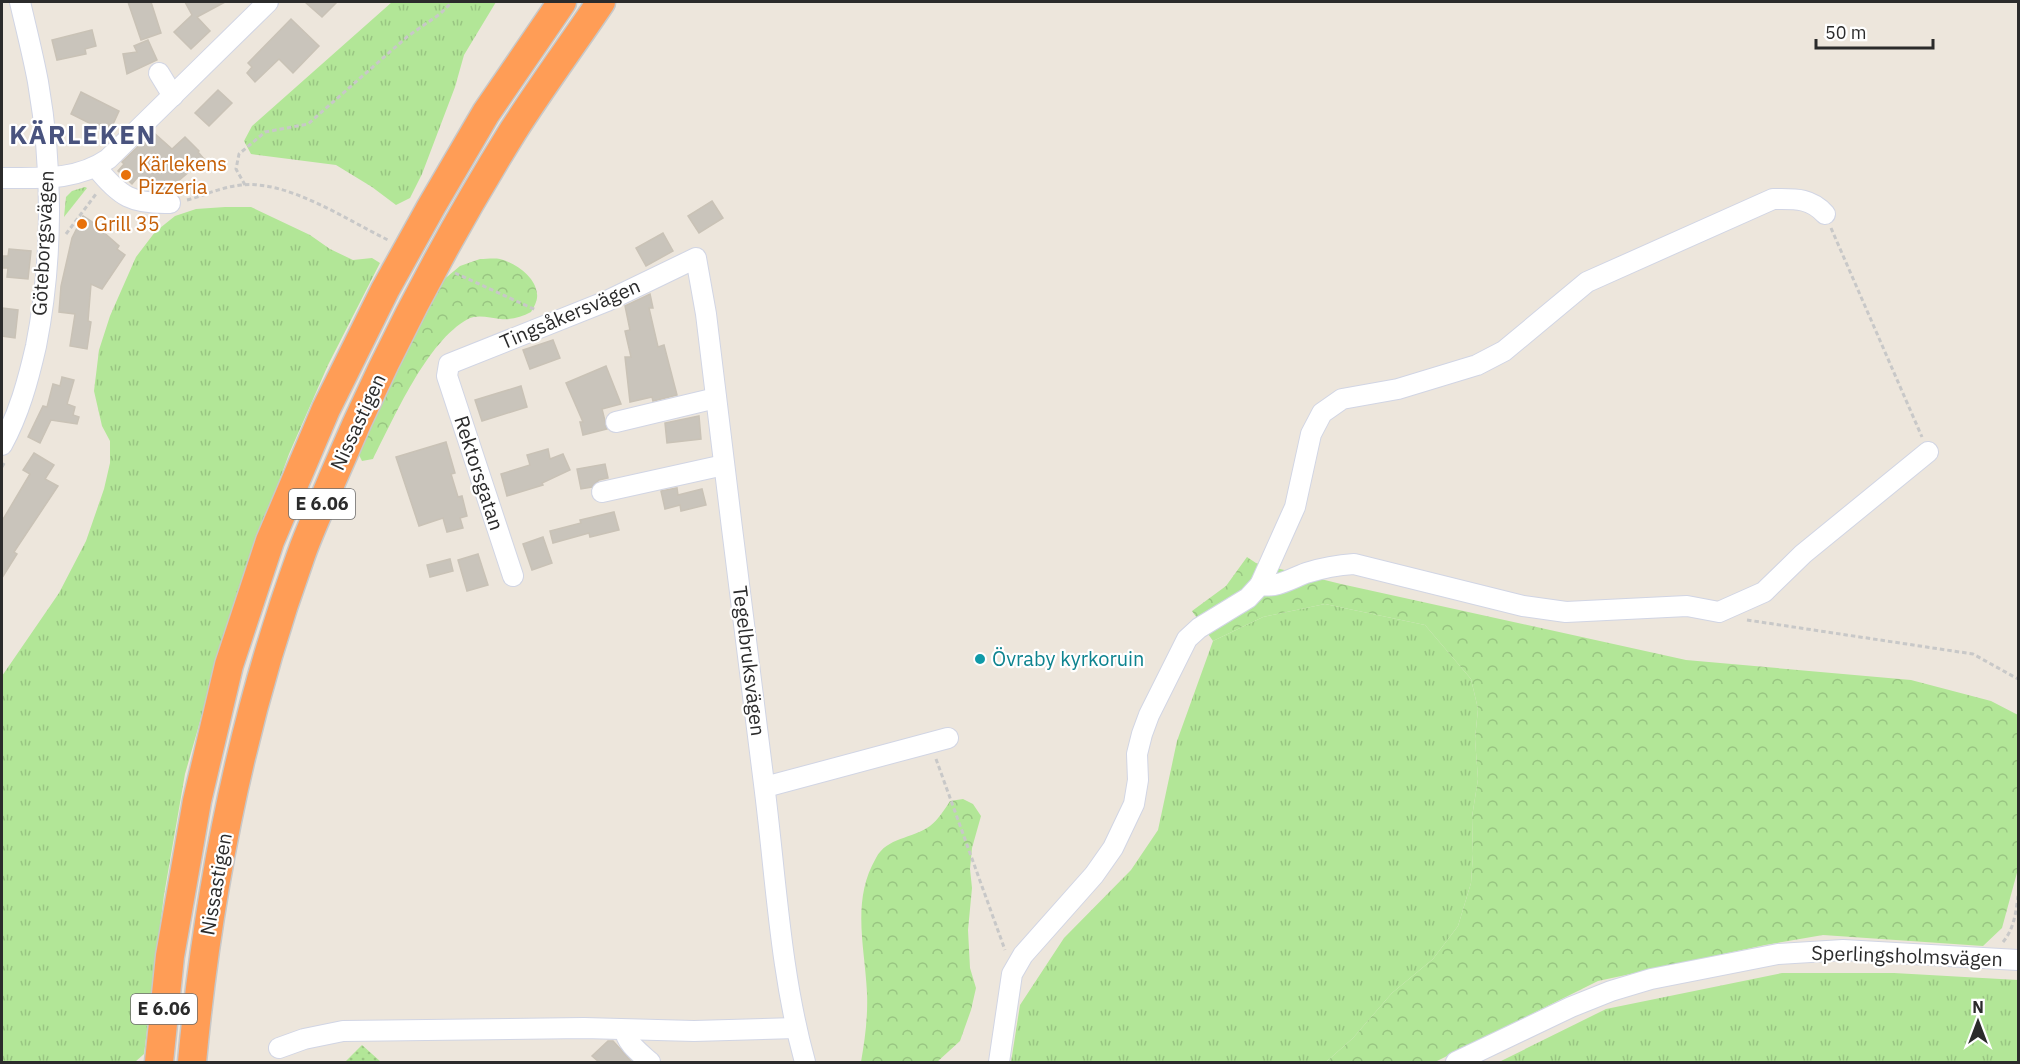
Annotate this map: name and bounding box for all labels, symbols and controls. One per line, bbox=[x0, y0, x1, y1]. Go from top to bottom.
scale bar bbox=[1816, 12, 1933, 50]
text: 50 m bbox=[1825, 21, 1867, 44]
district label: KÄRLEKEN bbox=[9, 117, 157, 151]
place label: Kärlekens Pizzeria bbox=[138, 150, 227, 200]
marker: Kärlekens Pizzeria bbox=[119, 168, 133, 182]
street label: Göteborgsvägen bbox=[25, 169, 60, 317]
place label: Grill 35 bbox=[94, 210, 160, 237]
marker: Grill 35 bbox=[75, 217, 89, 231]
street label: Tingsåkersvägen bbox=[496, 272, 644, 355]
street label: Nissastigen bbox=[323, 369, 392, 474]
street label: Rektorsgatan bbox=[448, 412, 511, 534]
road number: E 6.06 bbox=[289, 489, 355, 519]
street label: Tegelbruksvägen bbox=[727, 584, 772, 738]
place label: Övraby kyrkoruin bbox=[992, 645, 1144, 672]
marker: Övraby kyrkoruin bbox=[973, 652, 987, 666]
street label: Nissastigen bbox=[193, 831, 238, 937]
street label: Sperlingsholmsvägen bbox=[1811, 939, 2003, 972]
north arrow bbox=[1948, 992, 2008, 1052]
road number: E 6.06 bbox=[131, 994, 197, 1024]
text: N bbox=[1972, 997, 1984, 1017]

